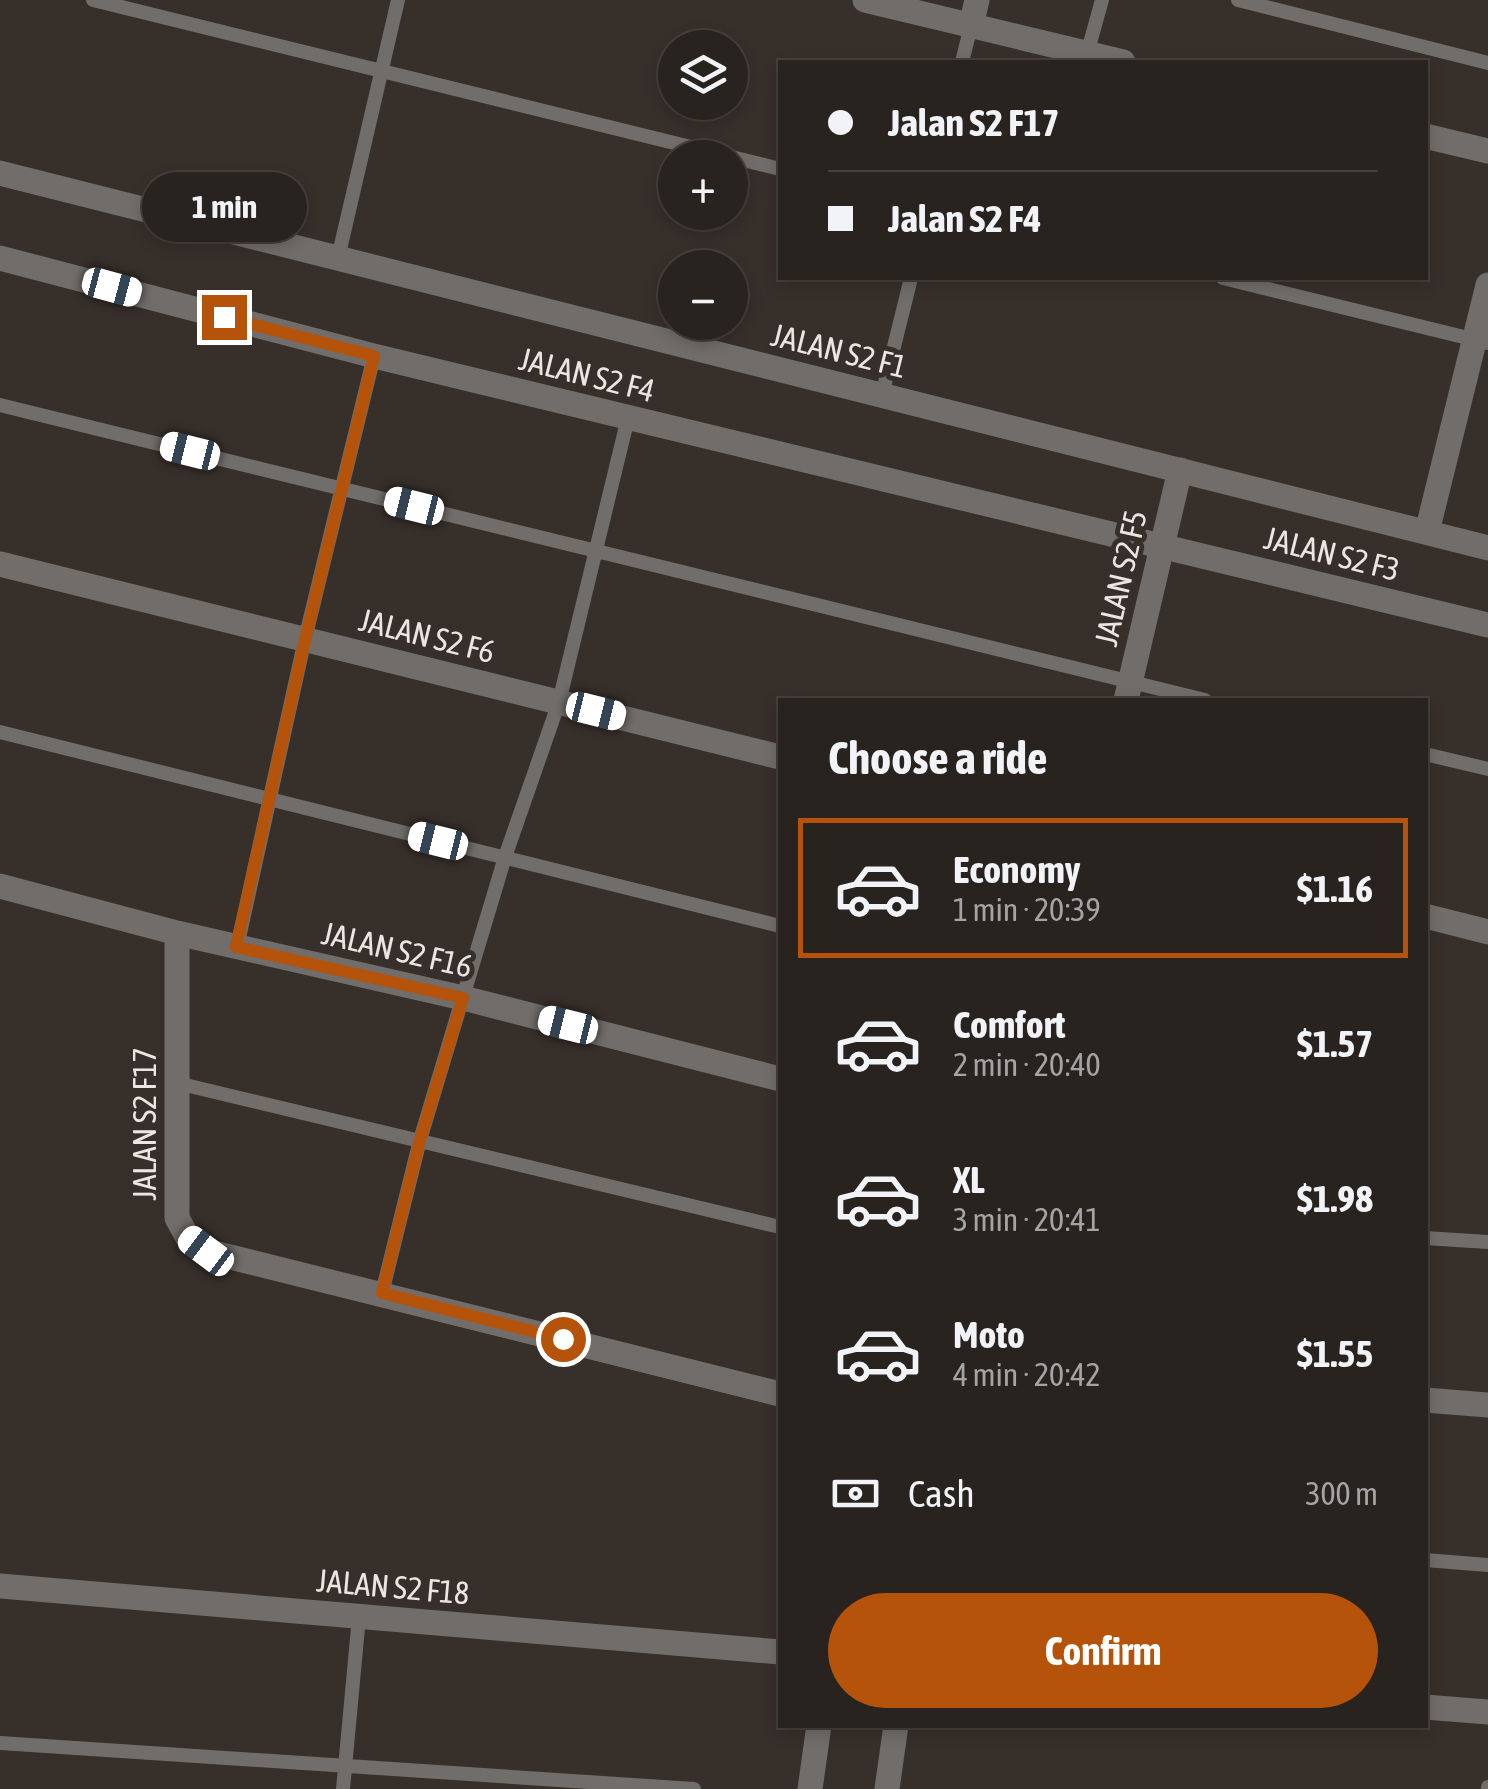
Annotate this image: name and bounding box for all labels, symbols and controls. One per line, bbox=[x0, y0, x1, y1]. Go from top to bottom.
map controls bbox=[658, 30, 748, 340]
button: layers bbox=[658, 30, 748, 120]
text: Jalan S2 F17 bbox=[888, 101, 1059, 144]
button: + bbox=[658, 140, 748, 230]
callout: 1 min bbox=[142, 172, 306, 242]
text: 1 min bbox=[192, 188, 257, 225]
text: Jalan S2 F4 bbox=[888, 197, 1041, 240]
button: − bbox=[658, 250, 748, 340]
car bbox=[79, 265, 145, 309]
route end bbox=[202, 295, 247, 340]
street label: JALAN S2 F1 bbox=[768, 316, 911, 385]
street label: JALAN S2 F4 bbox=[516, 340, 659, 409]
car bbox=[157, 429, 223, 473]
car bbox=[381, 484, 447, 528]
street label: JALAN S2 F5 bbox=[1087, 506, 1154, 649]
street label: JALAN S2 F3 bbox=[1261, 519, 1404, 588]
street label: JALAN S2 F6 bbox=[356, 601, 499, 670]
car bbox=[563, 689, 629, 733]
text: Choose a ride bbox=[828, 732, 1047, 784]
car bbox=[405, 819, 471, 863]
icon: car bbox=[833, 843, 923, 933]
text: Economy bbox=[953, 848, 1080, 891]
text: $1.16 bbox=[1297, 867, 1373, 910]
text: 1 min · 20:39 bbox=[953, 891, 1100, 928]
street label: JALAN S2 F16 bbox=[318, 914, 476, 985]
icon: car bbox=[833, 998, 923, 1088]
car bbox=[535, 1003, 601, 1047]
text: Comfort bbox=[953, 1003, 1065, 1046]
text: $1.57 bbox=[1297, 1022, 1373, 1065]
text: 2 min · 20:40 bbox=[953, 1046, 1100, 1083]
street label: JALAN S2 F17 bbox=[126, 1047, 163, 1201]
icon: car bbox=[833, 1153, 923, 1243]
text: XL bbox=[953, 1158, 985, 1201]
text: $1.98 bbox=[1297, 1177, 1373, 1220]
text: 3 min · 20:41 bbox=[953, 1201, 1100, 1238]
car bbox=[173, 1221, 239, 1281]
icon: car bbox=[833, 1308, 923, 1398]
text: Moto bbox=[953, 1313, 1025, 1356]
route start bbox=[541, 1317, 586, 1362]
text: $1.55 bbox=[1297, 1332, 1373, 1375]
text: 4 min · 20:42 bbox=[953, 1356, 1100, 1393]
icon: cash bbox=[828, 1466, 883, 1521]
text: Cash bbox=[908, 1472, 975, 1515]
text: 300 m bbox=[1305, 1475, 1378, 1512]
street label: JALAN S2 F18 bbox=[315, 1561, 471, 1612]
button: Confirm bbox=[828, 1593, 1378, 1708]

